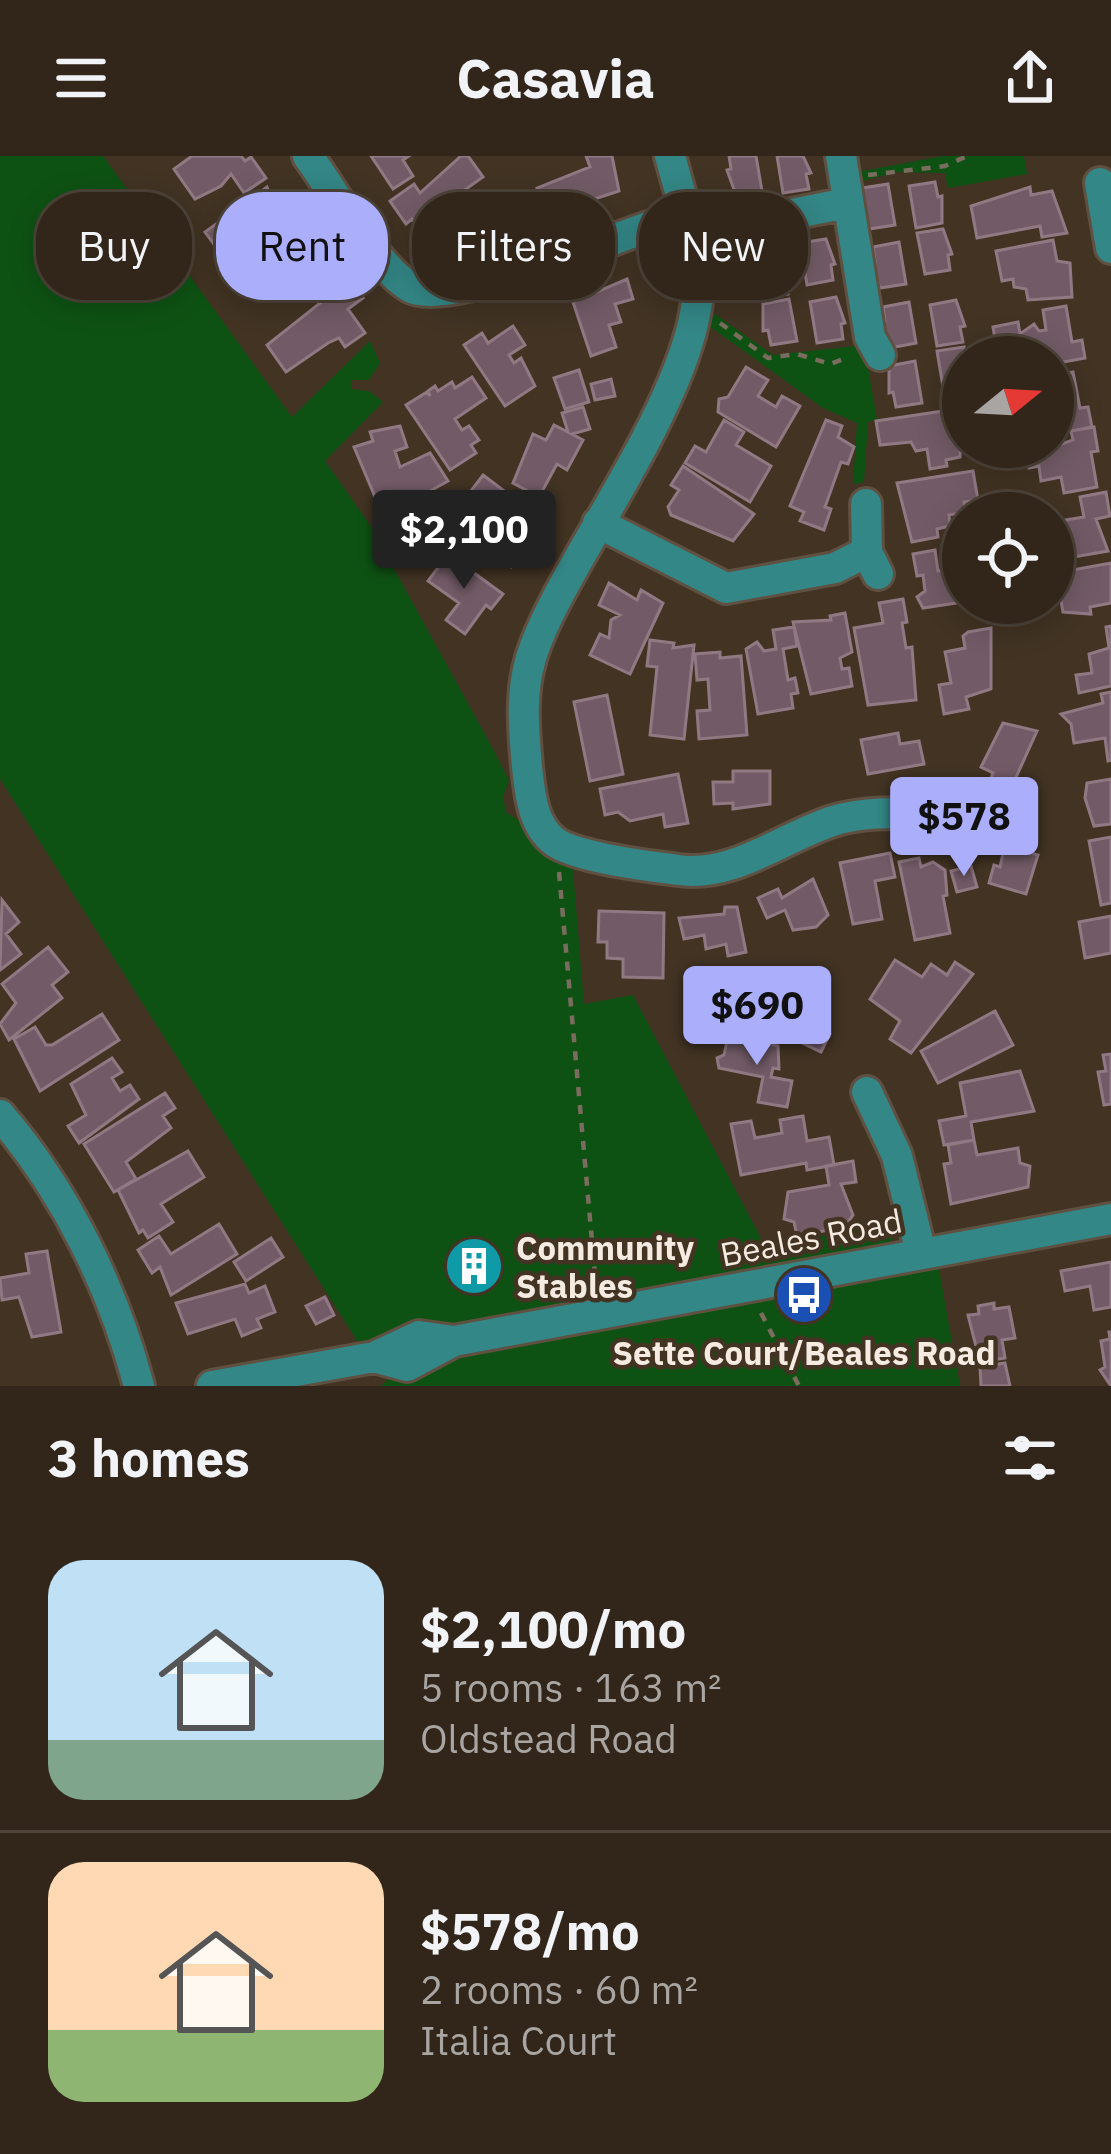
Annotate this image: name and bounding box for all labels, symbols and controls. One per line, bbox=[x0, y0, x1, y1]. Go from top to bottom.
text: Casavia bbox=[456, 43, 655, 113]
icon: menu bbox=[48, 45, 114, 111]
icon: share bbox=[997, 45, 1063, 111]
chip: Buy bbox=[36, 192, 192, 300]
chip: Rent bbox=[216, 192, 388, 300]
chip: Filters bbox=[412, 192, 615, 300]
chip: New bbox=[639, 192, 808, 300]
north arrow bbox=[942, 336, 1074, 468]
map controls bbox=[942, 336, 1074, 624]
pin: $2,100 bbox=[366, 490, 562, 592]
button: locate bbox=[942, 492, 1074, 624]
text: $2,100 bbox=[399, 503, 529, 554]
pin: $578 bbox=[893, 777, 1035, 879]
text: $578 bbox=[917, 790, 1011, 841]
pin: $690 bbox=[686, 966, 828, 1068]
text: $690 bbox=[710, 979, 804, 1030]
street label: Beales Road bbox=[717, 1198, 905, 1276]
place label: Community Stables bbox=[516, 1226, 695, 1307]
building icon: Community Stables bbox=[443, 1235, 505, 1297]
bus stop icon: Sette Court/Beales Road bbox=[773, 1264, 835, 1326]
place label: Sette Court/Beales Road bbox=[613, 1331, 996, 1374]
text: 3 homes bbox=[48, 1425, 250, 1491]
icon: filters bbox=[997, 1425, 1063, 1491]
text: $2,100/mo bbox=[420, 1596, 686, 1662]
icon: home bbox=[144, 1608, 288, 1752]
text: 5 rooms · 163 m² bbox=[420, 1662, 722, 1713]
text: Oldstead Road bbox=[420, 1713, 677, 1764]
text: $578/mo bbox=[420, 1898, 640, 1964]
icon: home bbox=[144, 1910, 288, 2054]
text: 2 rooms · 60 m² bbox=[420, 1964, 698, 2015]
text: Italia Court bbox=[420, 2015, 617, 2066]

